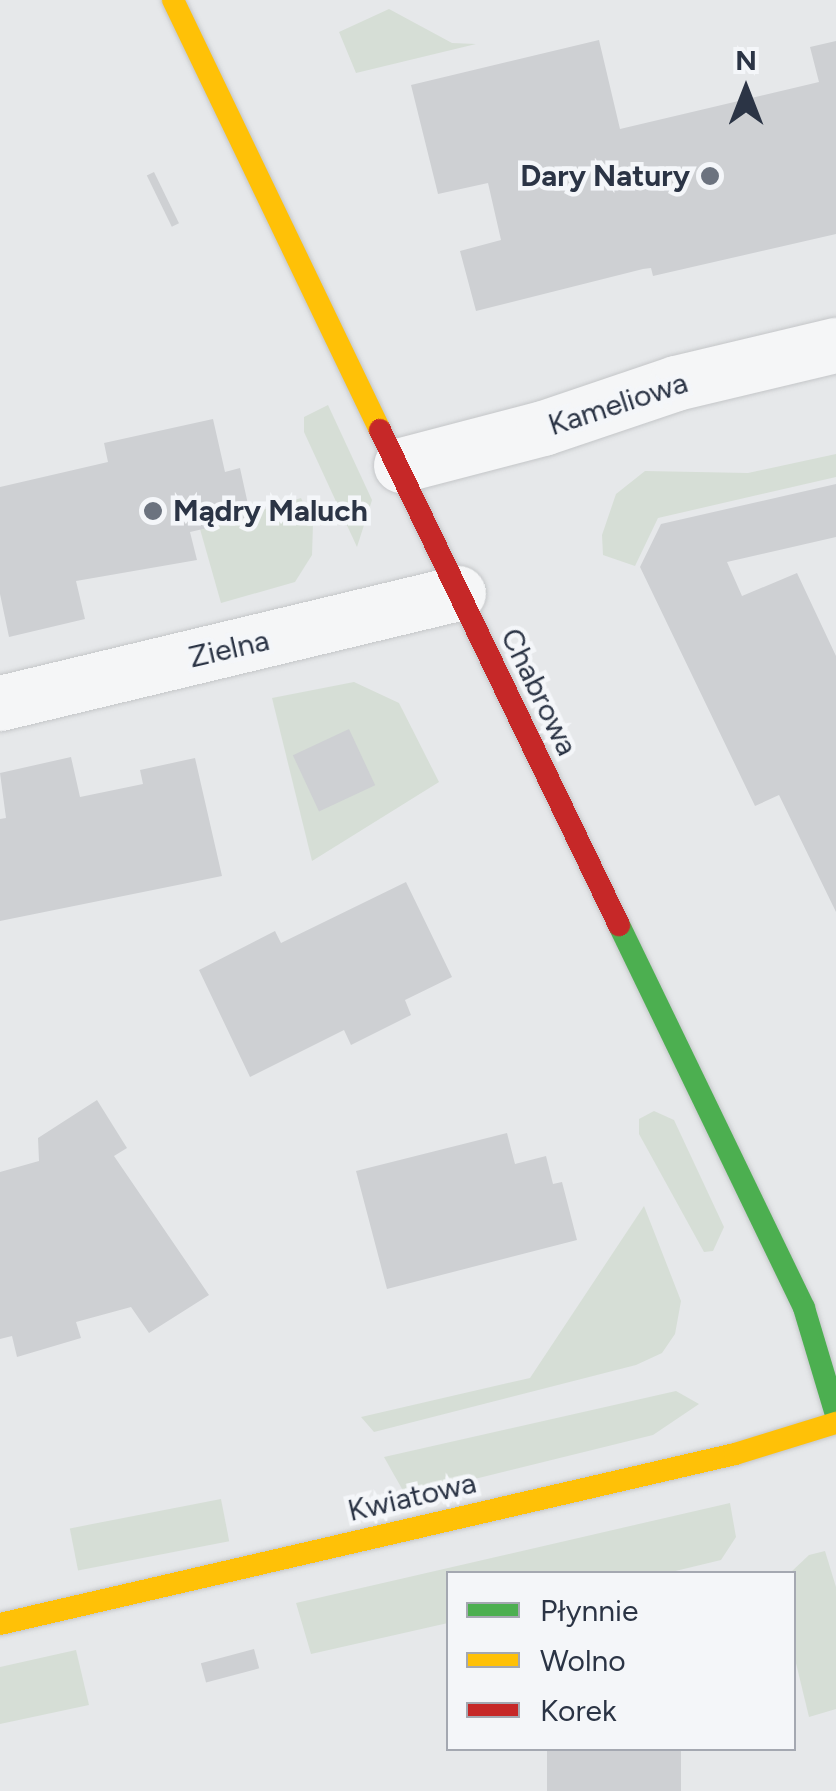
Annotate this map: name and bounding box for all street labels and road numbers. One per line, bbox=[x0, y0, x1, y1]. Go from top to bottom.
street label: Kameliowa bbox=[544, 365, 692, 443]
street label: Zielna bbox=[185, 622, 273, 676]
street label: Chabrowa bbox=[493, 623, 585, 761]
street label: Kwiatowa bbox=[344, 1465, 480, 1529]

